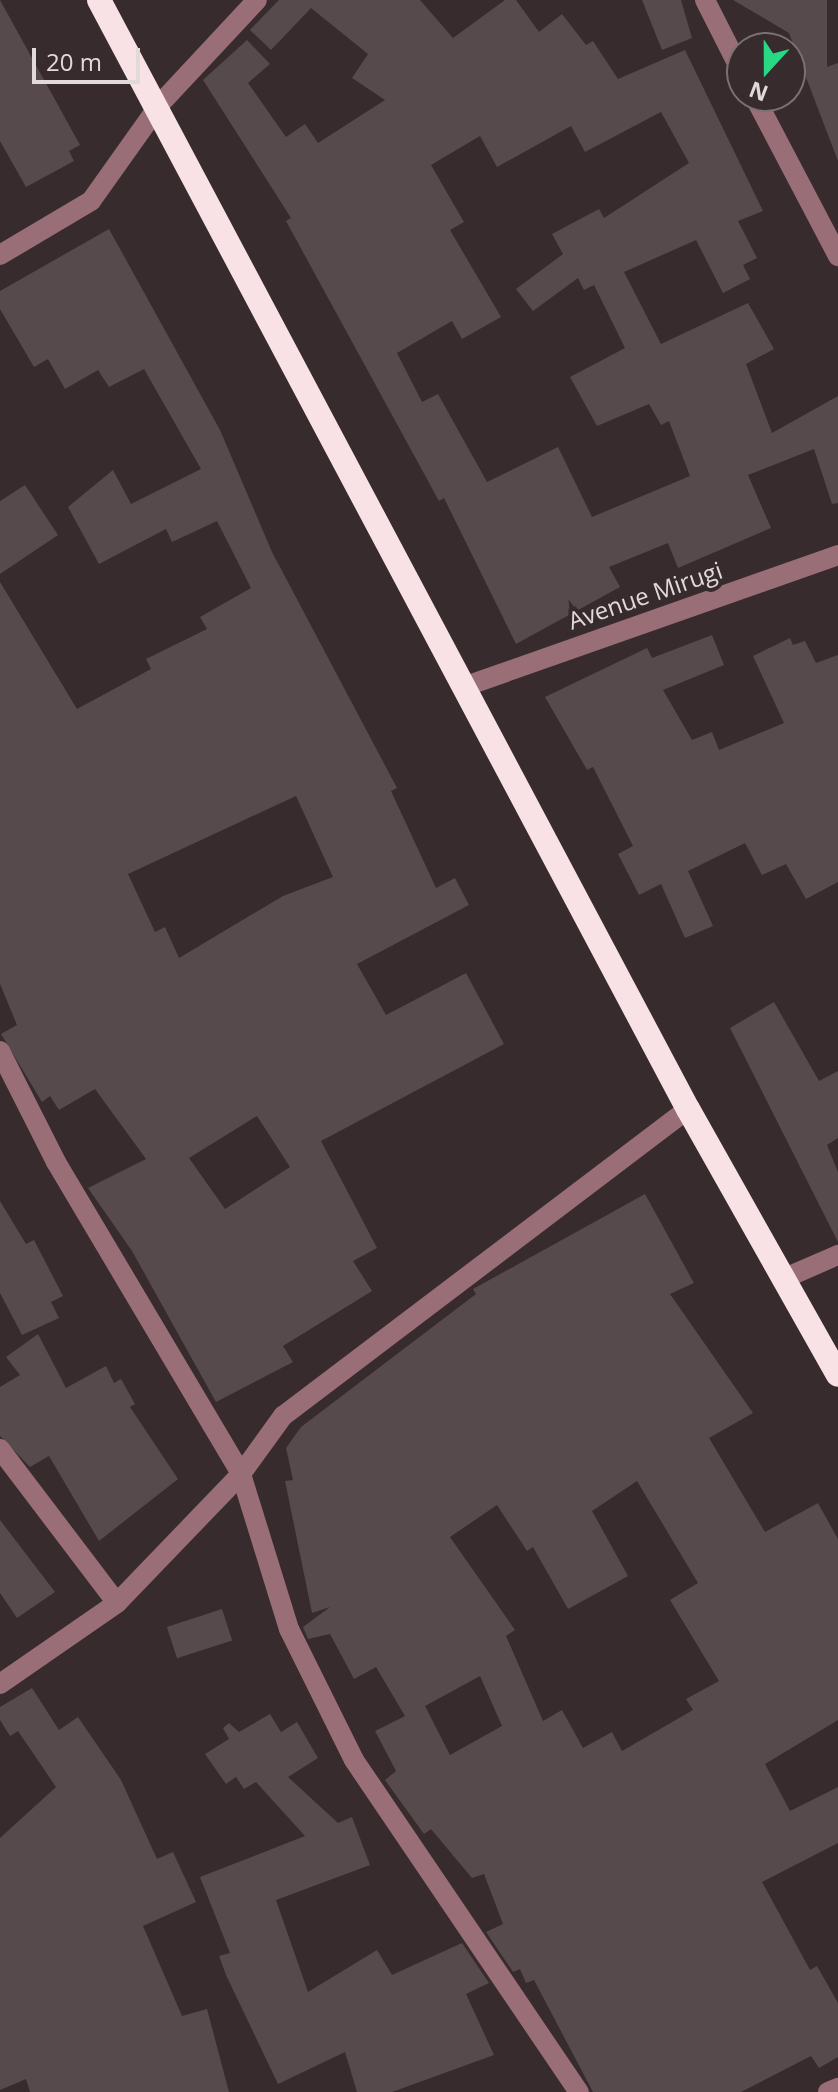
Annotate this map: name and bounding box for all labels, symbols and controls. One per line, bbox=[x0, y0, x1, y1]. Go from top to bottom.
scale bar bbox=[36, 32, 144, 82]
north arrow bbox=[726, 32, 806, 112]
text: 20 m bbox=[46, 45, 102, 78]
text: N bbox=[744, 75, 772, 110]
street label: Avenue Mirugi bbox=[564, 555, 726, 635]

